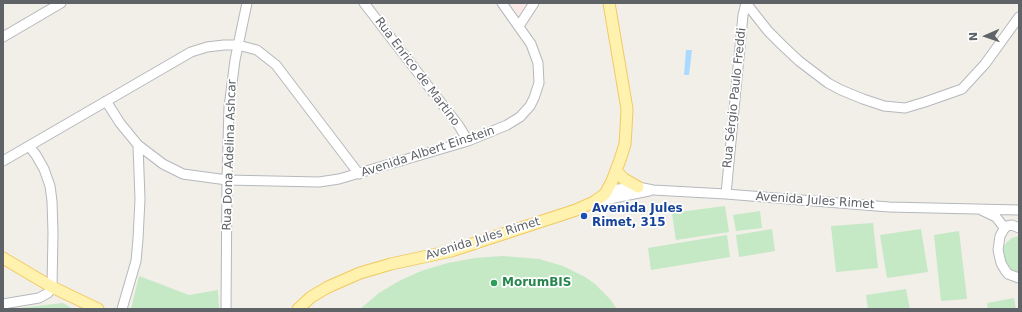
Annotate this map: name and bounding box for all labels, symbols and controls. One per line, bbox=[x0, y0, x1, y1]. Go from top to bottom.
street label: Rua Enrico de Martino bbox=[371, 15, 463, 129]
north arrow bbox=[966, 16, 1006, 56]
street label: Rua Sérgio Paulo Freddi bbox=[720, 27, 750, 169]
text: N bbox=[967, 32, 980, 41]
street label: Rua Dona Adelina Ashcar bbox=[220, 79, 240, 231]
street label: Avenida Albert Einstein bbox=[359, 124, 497, 180]
street label: Avenida Jules Rimet bbox=[755, 190, 875, 212]
place label: Avenida Jules Rimet, 315 bbox=[592, 202, 683, 230]
marker: Avenida Jules Rimet, 315 bbox=[579, 211, 589, 221]
street label: Avenida Jules Rimet bbox=[424, 215, 542, 263]
place label: MorumBIS bbox=[502, 276, 571, 290]
marker: MorumBIS bbox=[489, 278, 499, 288]

